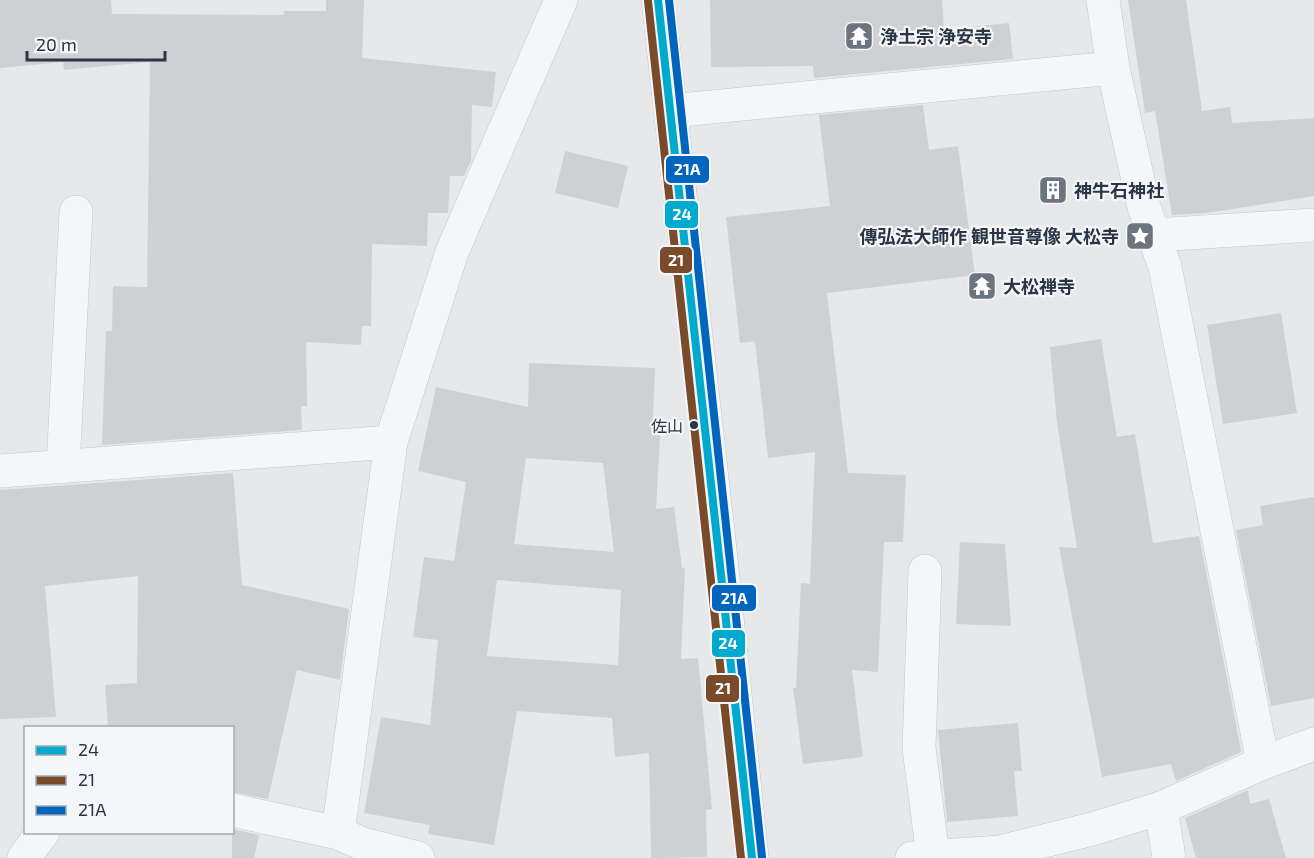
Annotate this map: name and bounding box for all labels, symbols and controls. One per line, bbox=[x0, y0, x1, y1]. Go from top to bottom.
temple icon: 浄土宗 浄安寺 bbox=[843, 20, 875, 52]
scale bar bbox=[27, 24, 165, 62]
place label: 浄土宗 浄安寺 bbox=[880, 25, 992, 47]
text: 20 m bbox=[36, 33, 77, 55]
line badge: 21A bbox=[665, 155, 710, 184]
text: 21A bbox=[674, 159, 701, 178]
building icon: 神牛石神社 bbox=[1037, 174, 1069, 206]
place label: 神牛石神社 bbox=[1074, 179, 1164, 201]
line badge: 24 bbox=[664, 200, 699, 229]
text: 24 bbox=[672, 204, 692, 223]
place icon: 傳弘法大師作 観世音尊像 大松寺 bbox=[1124, 220, 1156, 252]
place label: 傳弘法大師作 観世音尊像 大松寺 bbox=[859, 225, 1119, 247]
line badge: 21 bbox=[659, 246, 693, 274]
text: 21 bbox=[668, 250, 684, 269]
temple icon: 大松禅寺 bbox=[966, 270, 998, 302]
place label: 大松禅寺 bbox=[1003, 275, 1075, 297]
place label: 佐山 bbox=[651, 416, 683, 435]
marker: 佐山 bbox=[688, 419, 700, 431]
line badge: 21A bbox=[711, 584, 757, 612]
text: 21A bbox=[721, 588, 748, 607]
line badge: 24 bbox=[711, 629, 746, 658]
text: 24 bbox=[718, 633, 738, 652]
line badge: 21 bbox=[705, 674, 740, 703]
text: 21 bbox=[715, 678, 731, 697]
legend bbox=[24, 726, 234, 834]
text: 24 bbox=[78, 738, 99, 760]
text: 21 bbox=[78, 768, 95, 790]
text: 21A bbox=[78, 798, 107, 820]

